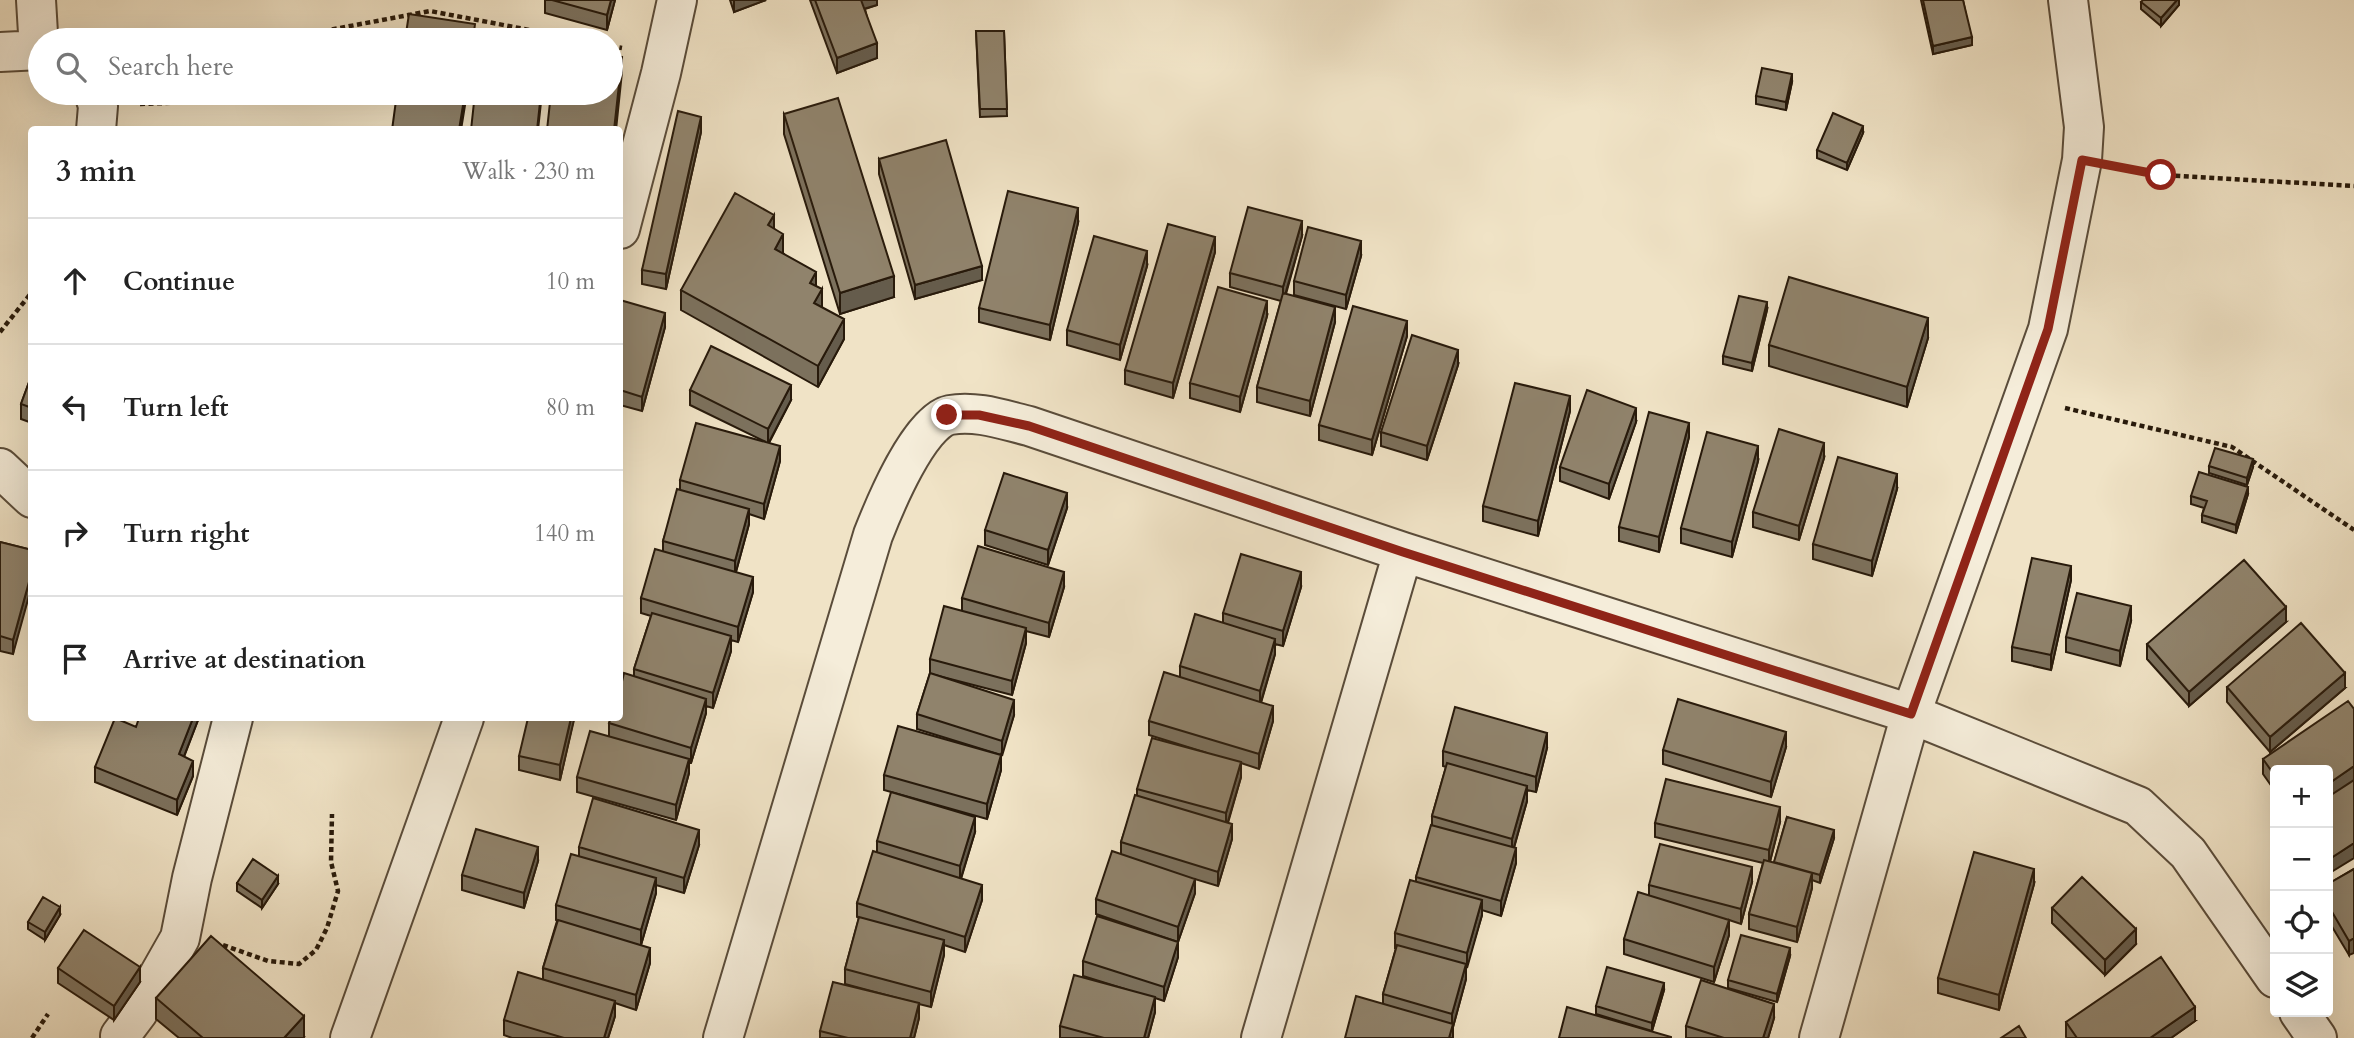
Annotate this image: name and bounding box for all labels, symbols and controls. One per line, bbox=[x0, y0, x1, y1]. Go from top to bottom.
search box bbox=[28, 28, 623, 105]
icon: search bbox=[52, 48, 90, 86]
text: Search here bbox=[108, 49, 234, 84]
text: 3 min bbox=[56, 151, 136, 192]
text: Walk · 230 m bbox=[462, 156, 595, 187]
route start bbox=[2145, 159, 2176, 190]
icon: ahead bbox=[56, 262, 94, 300]
text: Continue bbox=[123, 264, 235, 299]
text: 10 m bbox=[546, 266, 595, 297]
icon: left bbox=[56, 388, 94, 426]
text: Turn left bbox=[123, 390, 228, 425]
text: 80 m bbox=[546, 392, 595, 423]
route end bbox=[931, 399, 962, 430]
icon: right bbox=[56, 514, 94, 552]
text: Turn right bbox=[123, 516, 250, 551]
text: 140 m bbox=[534, 518, 595, 549]
icon: arrive bbox=[56, 640, 94, 678]
text: Arrive at destination bbox=[123, 642, 366, 677]
map controls bbox=[2270, 765, 2333, 1017]
button: + bbox=[2270, 765, 2333, 828]
button: − bbox=[2270, 828, 2333, 891]
button: locate bbox=[2270, 891, 2333, 954]
button: layers bbox=[2270, 954, 2333, 1017]

